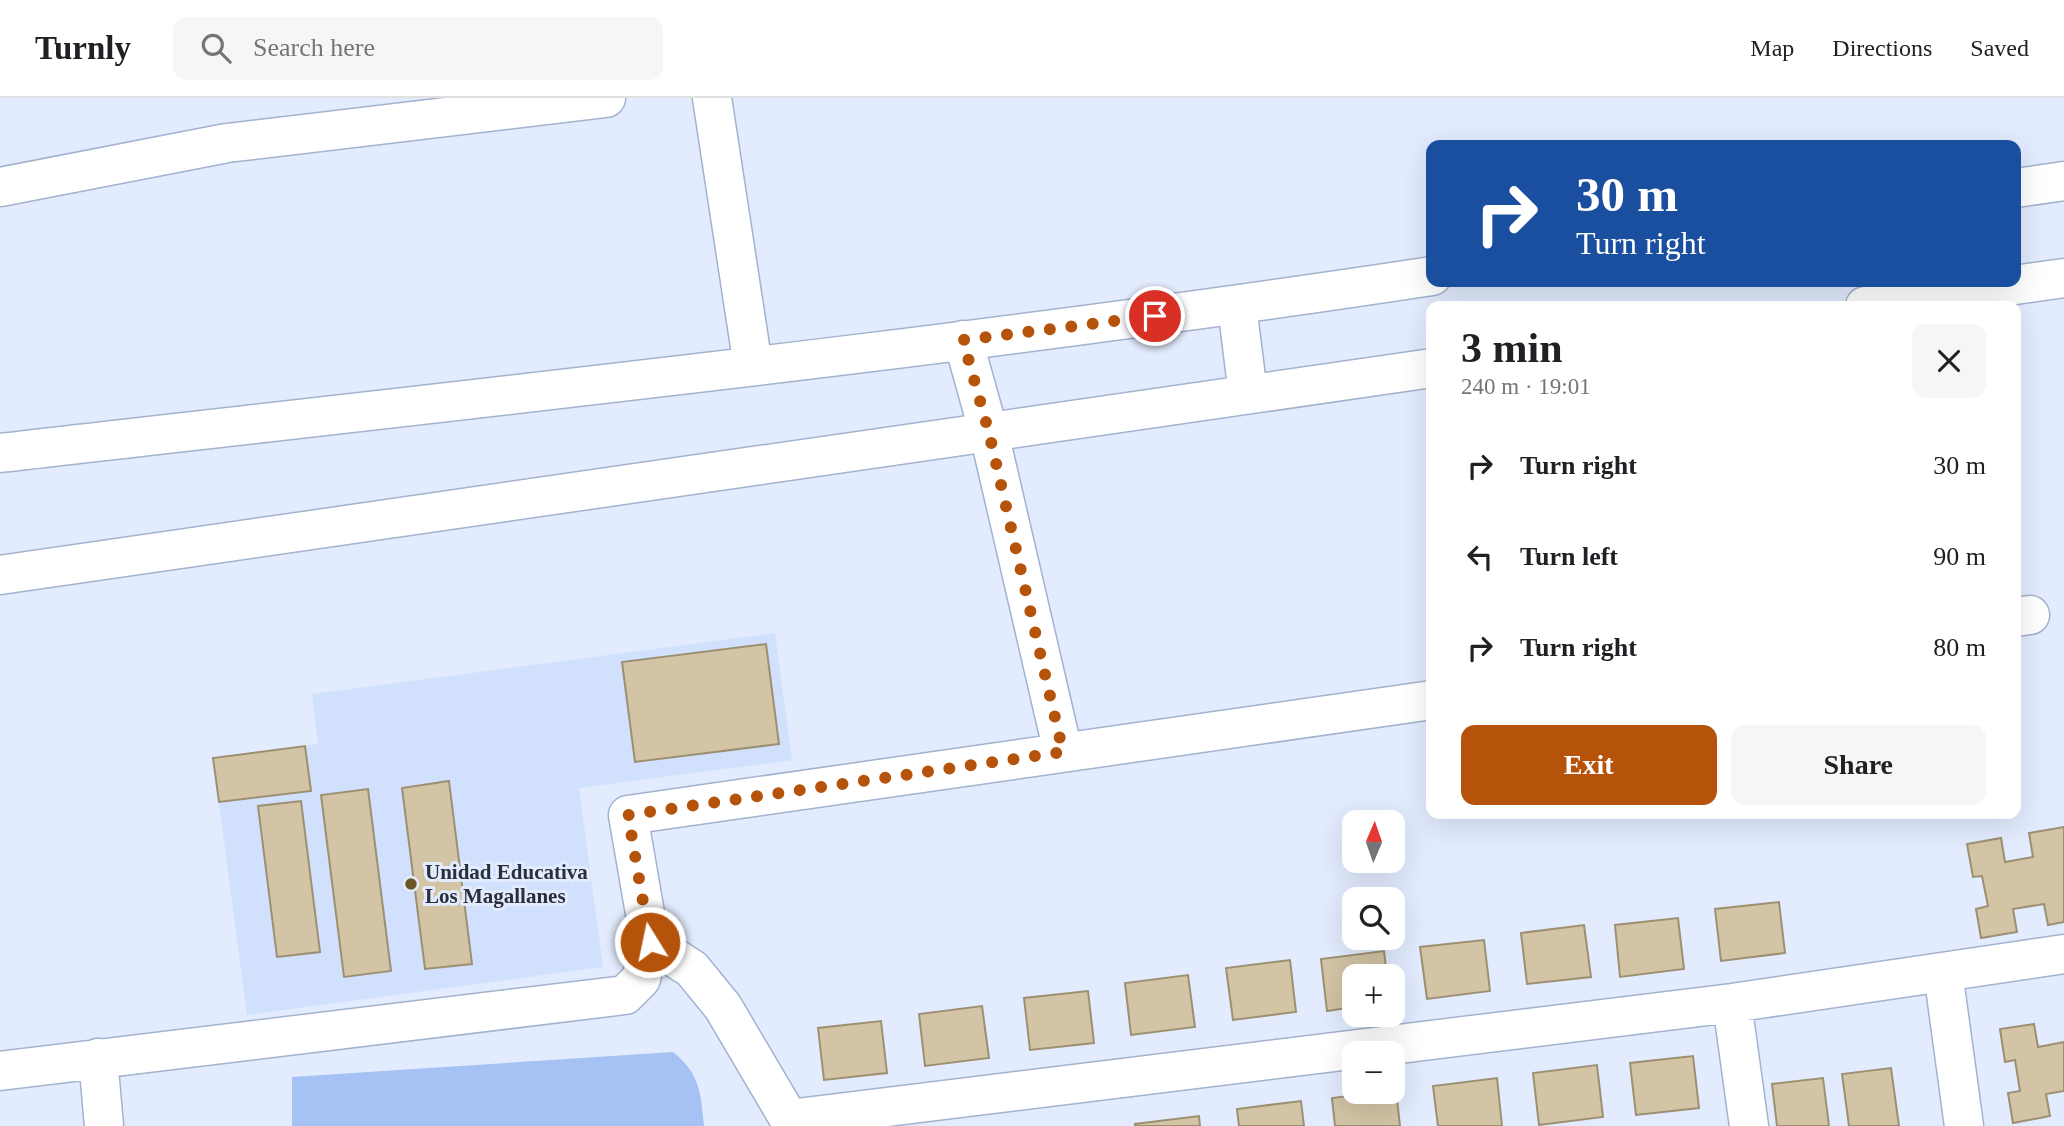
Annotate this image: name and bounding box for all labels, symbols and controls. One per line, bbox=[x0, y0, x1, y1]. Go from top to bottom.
search box bbox=[173, 17, 663, 80]
icon: search bbox=[197, 29, 235, 67]
text: Turnly bbox=[35, 30, 131, 66]
text: Search here bbox=[253, 33, 375, 62]
text: Map bbox=[1750, 35, 1794, 61]
text: Directions bbox=[1832, 35, 1932, 61]
text: Saved bbox=[1970, 35, 2029, 61]
text: 30 m bbox=[1576, 167, 1678, 222]
icon: right bbox=[1461, 168, 1552, 259]
text: Turn right bbox=[1576, 225, 1706, 261]
pin bbox=[1125, 286, 1185, 346]
icon: arrive bbox=[1136, 297, 1174, 335]
button: close bbox=[1912, 324, 1986, 398]
text: 3 min bbox=[1461, 325, 1563, 371]
text: 240 m · 19:01 bbox=[1461, 374, 1591, 399]
icon: right bbox=[1461, 447, 1499, 485]
text: Turn right bbox=[1520, 451, 1637, 480]
text: 30 m bbox=[1933, 451, 1986, 480]
icon: left bbox=[1461, 538, 1499, 576]
text: Turn left bbox=[1520, 542, 1618, 571]
text: 90 m bbox=[1933, 542, 1986, 571]
icon: right bbox=[1461, 629, 1499, 667]
text: Turn right bbox=[1520, 633, 1637, 662]
text: 80 m bbox=[1933, 633, 1986, 662]
button: Exit bbox=[1461, 725, 1717, 805]
button: Share bbox=[1731, 725, 1986, 805]
north arrow bbox=[1342, 810, 1405, 873]
map controls bbox=[1342, 810, 1405, 1104]
place label: Unidad Educativa Los Magallanes bbox=[425, 860, 588, 908]
marker: Unidad Educativa Los Magallanes bbox=[403, 876, 419, 892]
button: search bbox=[1342, 887, 1405, 950]
position arrow bbox=[613, 905, 687, 979]
button: + bbox=[1342, 964, 1405, 1027]
button: − bbox=[1342, 1041, 1405, 1104]

